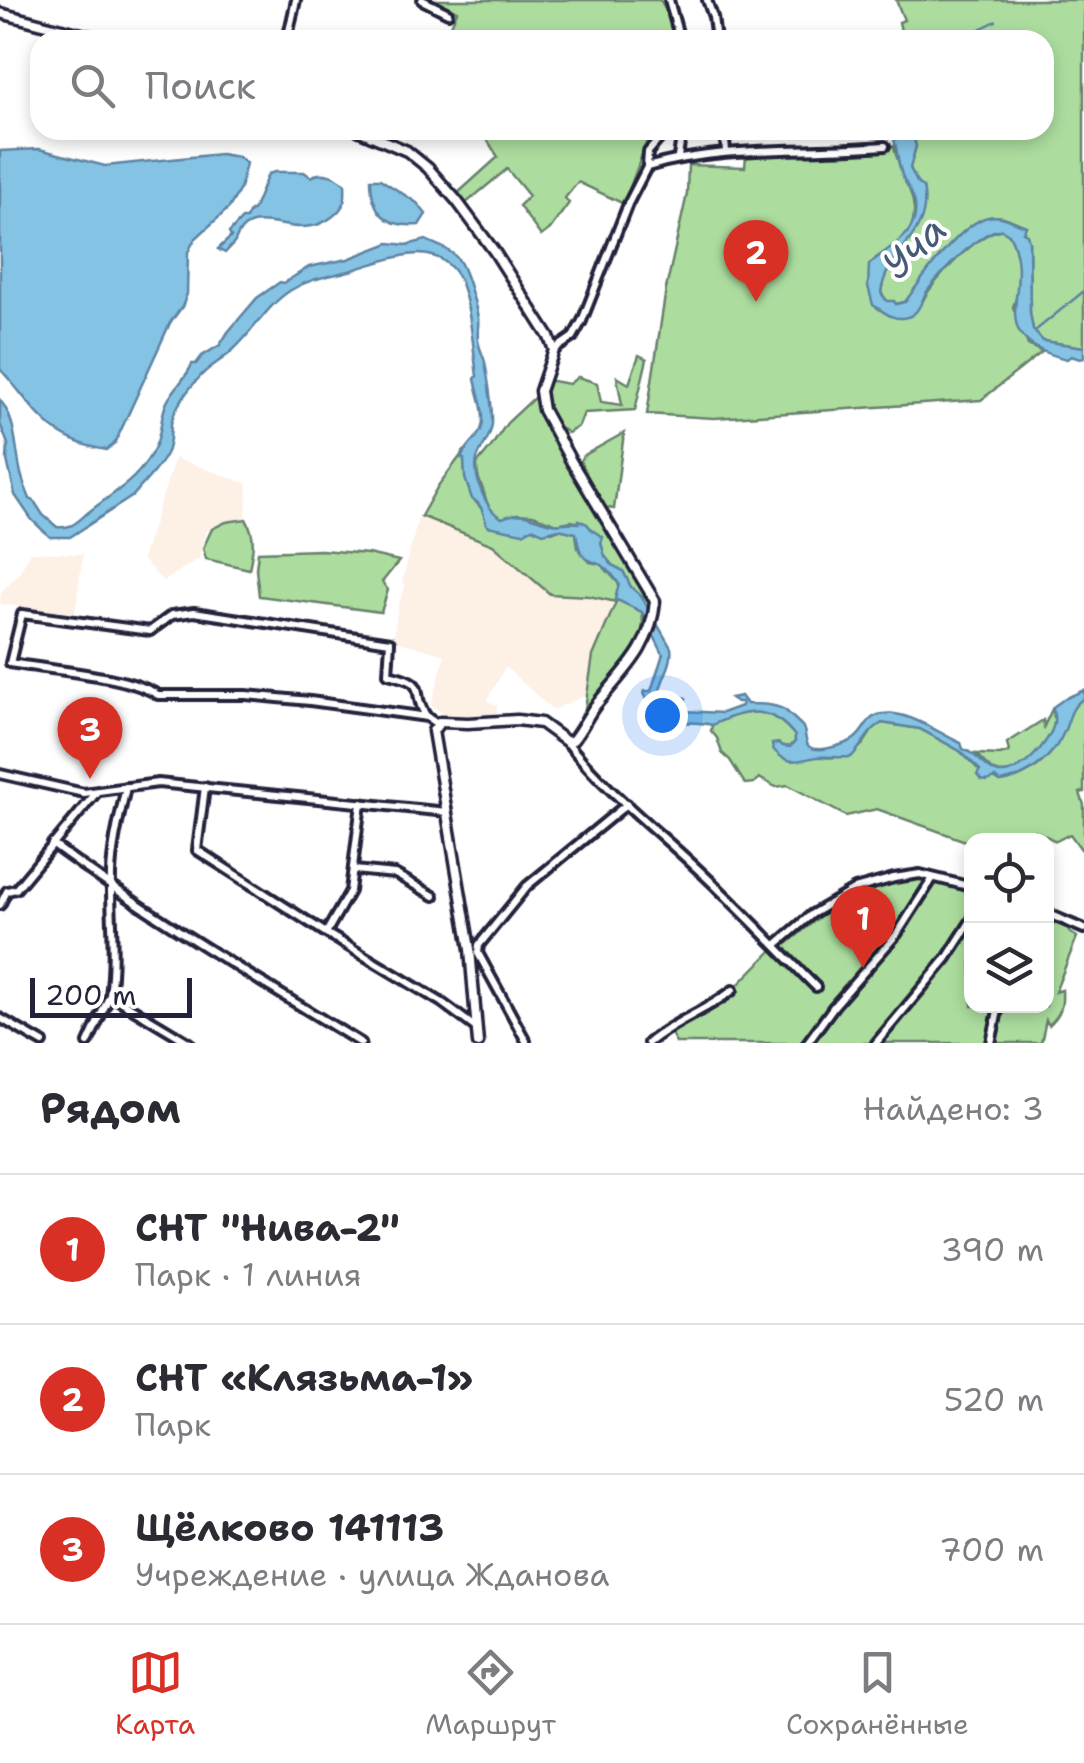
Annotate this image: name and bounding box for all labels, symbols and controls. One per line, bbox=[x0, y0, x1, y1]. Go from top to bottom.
search box bbox=[30, 30, 1054, 140]
icon: search bbox=[65, 58, 120, 113]
text: Поиск bbox=[145, 60, 256, 111]
water label: Уча bbox=[870, 203, 958, 291]
pin: 2 bbox=[724, 220, 788, 302]
your location bbox=[637, 690, 688, 741]
pin: 3 bbox=[58, 696, 122, 779]
map controls bbox=[964, 833, 1054, 1013]
button: locate bbox=[964, 833, 1054, 923]
pin: 1 bbox=[830, 886, 896, 968]
button: layers bbox=[964, 923, 1054, 1013]
scale bar bbox=[30, 973, 192, 1018]
text: 200 m bbox=[45, 976, 136, 1014]
text: Рядом bbox=[40, 1080, 181, 1136]
text: Найдено: 3 bbox=[863, 1087, 1044, 1130]
text: СНТ "Нива-2" bbox=[135, 1202, 400, 1253]
text: 1 bbox=[65, 1228, 80, 1271]
text: 390 m bbox=[941, 1228, 1044, 1271]
text: Парк · 1 линия bbox=[135, 1253, 362, 1296]
text: СНТ «Клязьма-1» bbox=[135, 1352, 473, 1403]
text: 2 bbox=[61, 1378, 84, 1421]
text: 520 m bbox=[944, 1378, 1044, 1421]
text: Парк bbox=[135, 1403, 211, 1446]
text: Щёлково 141113 bbox=[135, 1502, 444, 1553]
text: 3 bbox=[61, 1528, 84, 1571]
text: 700 m bbox=[939, 1528, 1044, 1571]
text: Учреждение · улица Жданова bbox=[135, 1553, 609, 1596]
tab: Карта bbox=[115, 1645, 195, 1743]
tab: Маршрут bbox=[425, 1645, 556, 1743]
tab: Сохранённые bbox=[786, 1645, 969, 1743]

